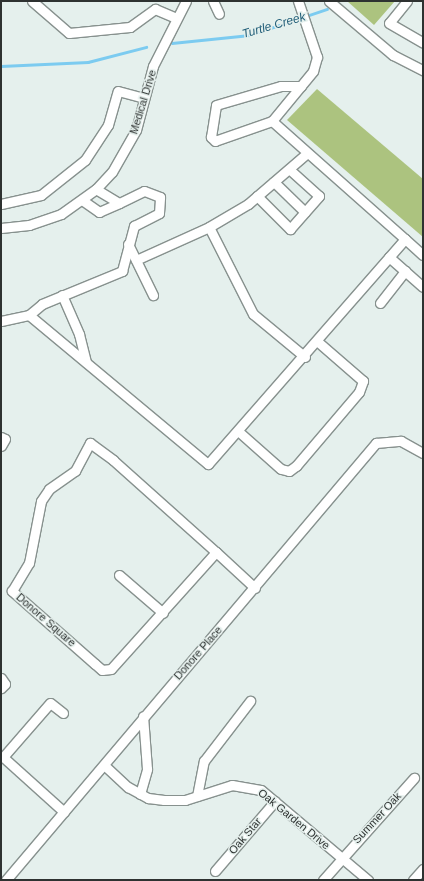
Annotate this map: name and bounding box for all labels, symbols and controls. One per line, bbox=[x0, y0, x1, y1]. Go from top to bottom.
water label: Turtle Creek bbox=[241, 10, 307, 42]
street label: Medical Drive bbox=[127, 68, 159, 136]
street label: Donore Square bbox=[14, 591, 78, 649]
street label: Donore Place bbox=[171, 624, 225, 682]
street label: Oak Garden Drive bbox=[255, 786, 333, 852]
street label: Summer Oak bbox=[350, 790, 404, 846]
street label: Oak Star bbox=[226, 815, 264, 857]

